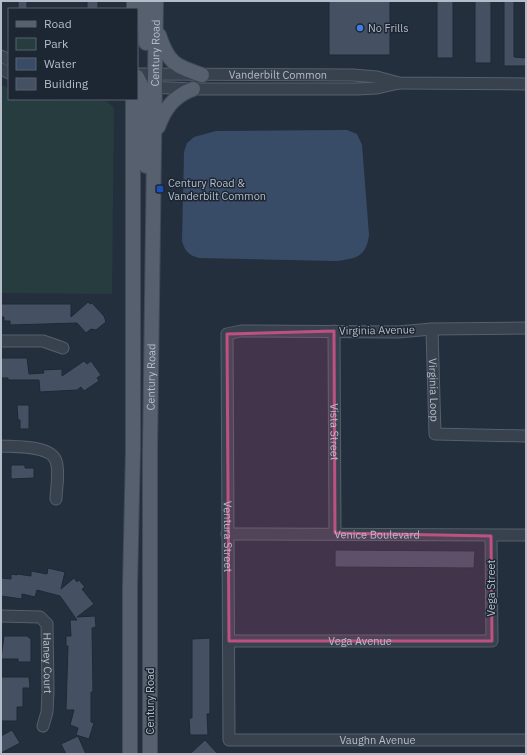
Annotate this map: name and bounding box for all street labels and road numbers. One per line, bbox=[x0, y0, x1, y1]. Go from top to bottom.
street label: Century Road bbox=[148, 20, 163, 87]
street label: Vanderbilt Common bbox=[229, 67, 327, 82]
street label: Virginia Avenue bbox=[339, 322, 415, 338]
street label: Century Road bbox=[144, 343, 158, 411]
street label: Virginia Loop bbox=[426, 358, 442, 422]
street label: Vista Street bbox=[327, 403, 342, 461]
street label: Ventura Street bbox=[221, 501, 235, 572]
street label: Venice Boulevard bbox=[334, 527, 420, 542]
street label: Vega Street bbox=[484, 559, 498, 616]
street label: Haney Court bbox=[40, 632, 55, 694]
street label: Vega Avenue bbox=[328, 634, 392, 648]
street label: Century Road bbox=[143, 668, 157, 734]
street label: Vaughn Avenue bbox=[339, 733, 416, 747]

